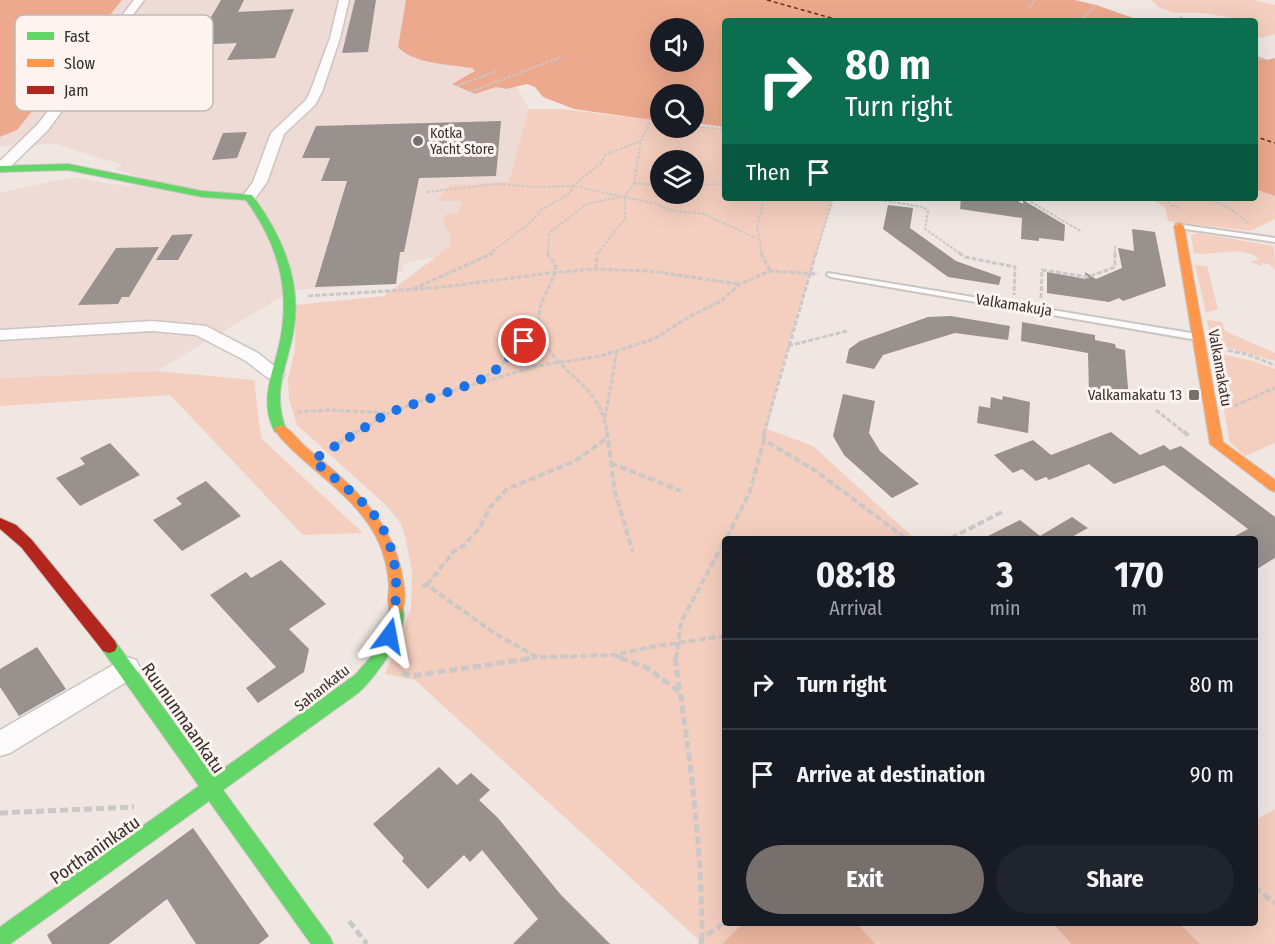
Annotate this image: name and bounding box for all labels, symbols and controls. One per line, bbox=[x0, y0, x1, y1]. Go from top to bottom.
legend bbox=[15, 15, 213, 111]
map controls bbox=[650, 18, 704, 204]
button: sound bbox=[650, 18, 704, 72]
text: Fast bbox=[64, 27, 91, 46]
text: 80 m bbox=[845, 40, 931, 90]
icon: right bbox=[746, 42, 824, 120]
text: Slow bbox=[64, 54, 95, 73]
text: Jam bbox=[64, 81, 89, 100]
button: search bbox=[650, 84, 704, 138]
text: Turn right bbox=[845, 91, 953, 123]
place label: Kotka Yacht Store bbox=[430, 125, 494, 158]
marker: Kotka Yacht Store bbox=[411, 134, 425, 148]
button: layers bbox=[650, 150, 704, 204]
icon: arrive bbox=[802, 156, 835, 189]
text: Then bbox=[746, 159, 790, 186]
street label: Valkamakuja bbox=[975, 290, 1053, 320]
pin bbox=[498, 315, 549, 366]
icon: arrive bbox=[507, 324, 540, 357]
street label: Valkamakatu bbox=[1204, 328, 1236, 408]
place label: Valkamakatu 13 bbox=[1088, 386, 1182, 404]
marker: Valkamakatu 13 bbox=[1187, 388, 1201, 402]
text: 08:18 bbox=[816, 553, 896, 597]
text: 3 bbox=[996, 553, 1014, 597]
text: 170 bbox=[1114, 553, 1164, 597]
text: Arrival bbox=[829, 596, 882, 620]
text: min bbox=[990, 596, 1020, 620]
text: m bbox=[1132, 596, 1147, 620]
position arrow bbox=[357, 604, 421, 668]
street label: Ruununmaankatu bbox=[137, 658, 229, 778]
street label: Sahankatu bbox=[291, 661, 353, 715]
icon: right bbox=[746, 668, 779, 701]
text: Turn right bbox=[797, 671, 886, 698]
text: 80 m bbox=[1189, 671, 1234, 698]
icon: arrive bbox=[746, 758, 779, 791]
text: Arrive at destination bbox=[797, 761, 985, 788]
text: 90 m bbox=[1190, 761, 1234, 788]
street label: Porthaninkatu bbox=[46, 811, 144, 889]
button: Exit bbox=[746, 845, 984, 914]
button: Share bbox=[996, 845, 1234, 914]

